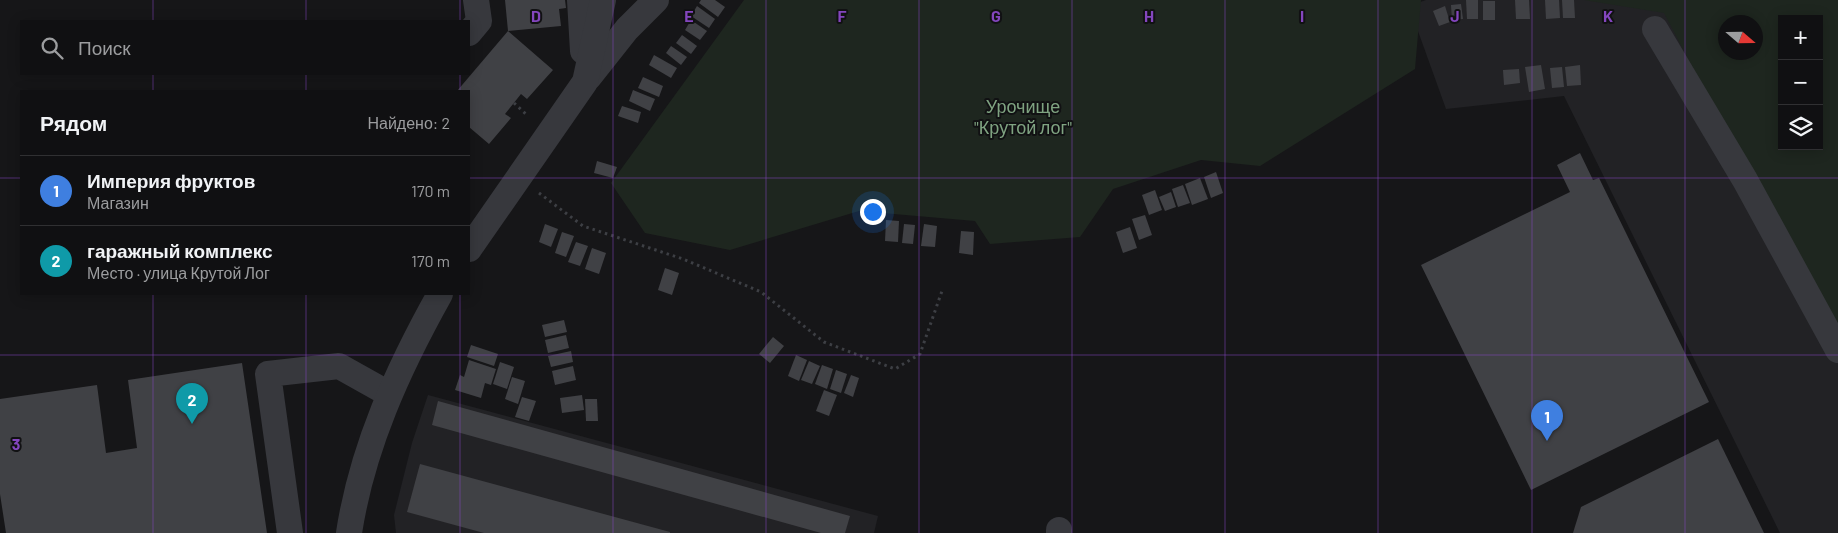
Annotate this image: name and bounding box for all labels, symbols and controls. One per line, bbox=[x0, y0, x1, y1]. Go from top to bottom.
text: D bbox=[531, 6, 541, 25]
text: E bbox=[684, 6, 694, 25]
text: F bbox=[838, 6, 847, 25]
text: G bbox=[991, 6, 1001, 25]
text: H bbox=[1144, 6, 1154, 25]
text: I bbox=[1300, 6, 1304, 25]
text: J bbox=[1450, 6, 1460, 25]
text: K bbox=[1603, 6, 1613, 25]
north arrow bbox=[1718, 15, 1763, 60]
map controls bbox=[1778, 15, 1823, 150]
button: + bbox=[1778, 15, 1823, 60]
search box bbox=[20, 20, 470, 75]
icon: search bbox=[38, 34, 66, 62]
text: Поиск bbox=[78, 36, 131, 59]
button: − bbox=[1778, 60, 1823, 105]
park label: Урочище "Крутой лог" bbox=[974, 95, 1072, 138]
button: layers bbox=[1778, 105, 1823, 150]
text: Рядом bbox=[40, 110, 107, 135]
text: Найдено: 2 bbox=[367, 113, 450, 132]
text: Империя фруктов bbox=[87, 169, 255, 192]
text: 1 bbox=[53, 181, 59, 200]
text: 170 m bbox=[411, 181, 450, 200]
text: Магазин bbox=[87, 193, 149, 212]
your location bbox=[860, 199, 886, 225]
text: гаражный комплекс bbox=[87, 239, 273, 262]
text: 2 bbox=[52, 251, 60, 270]
text: 170 m bbox=[411, 251, 450, 270]
text: Место · улица Крутой Лог bbox=[87, 263, 270, 282]
pin: 2 bbox=[176, 383, 208, 424]
pin: 1 bbox=[1531, 400, 1563, 441]
text: 3 bbox=[12, 434, 20, 453]

